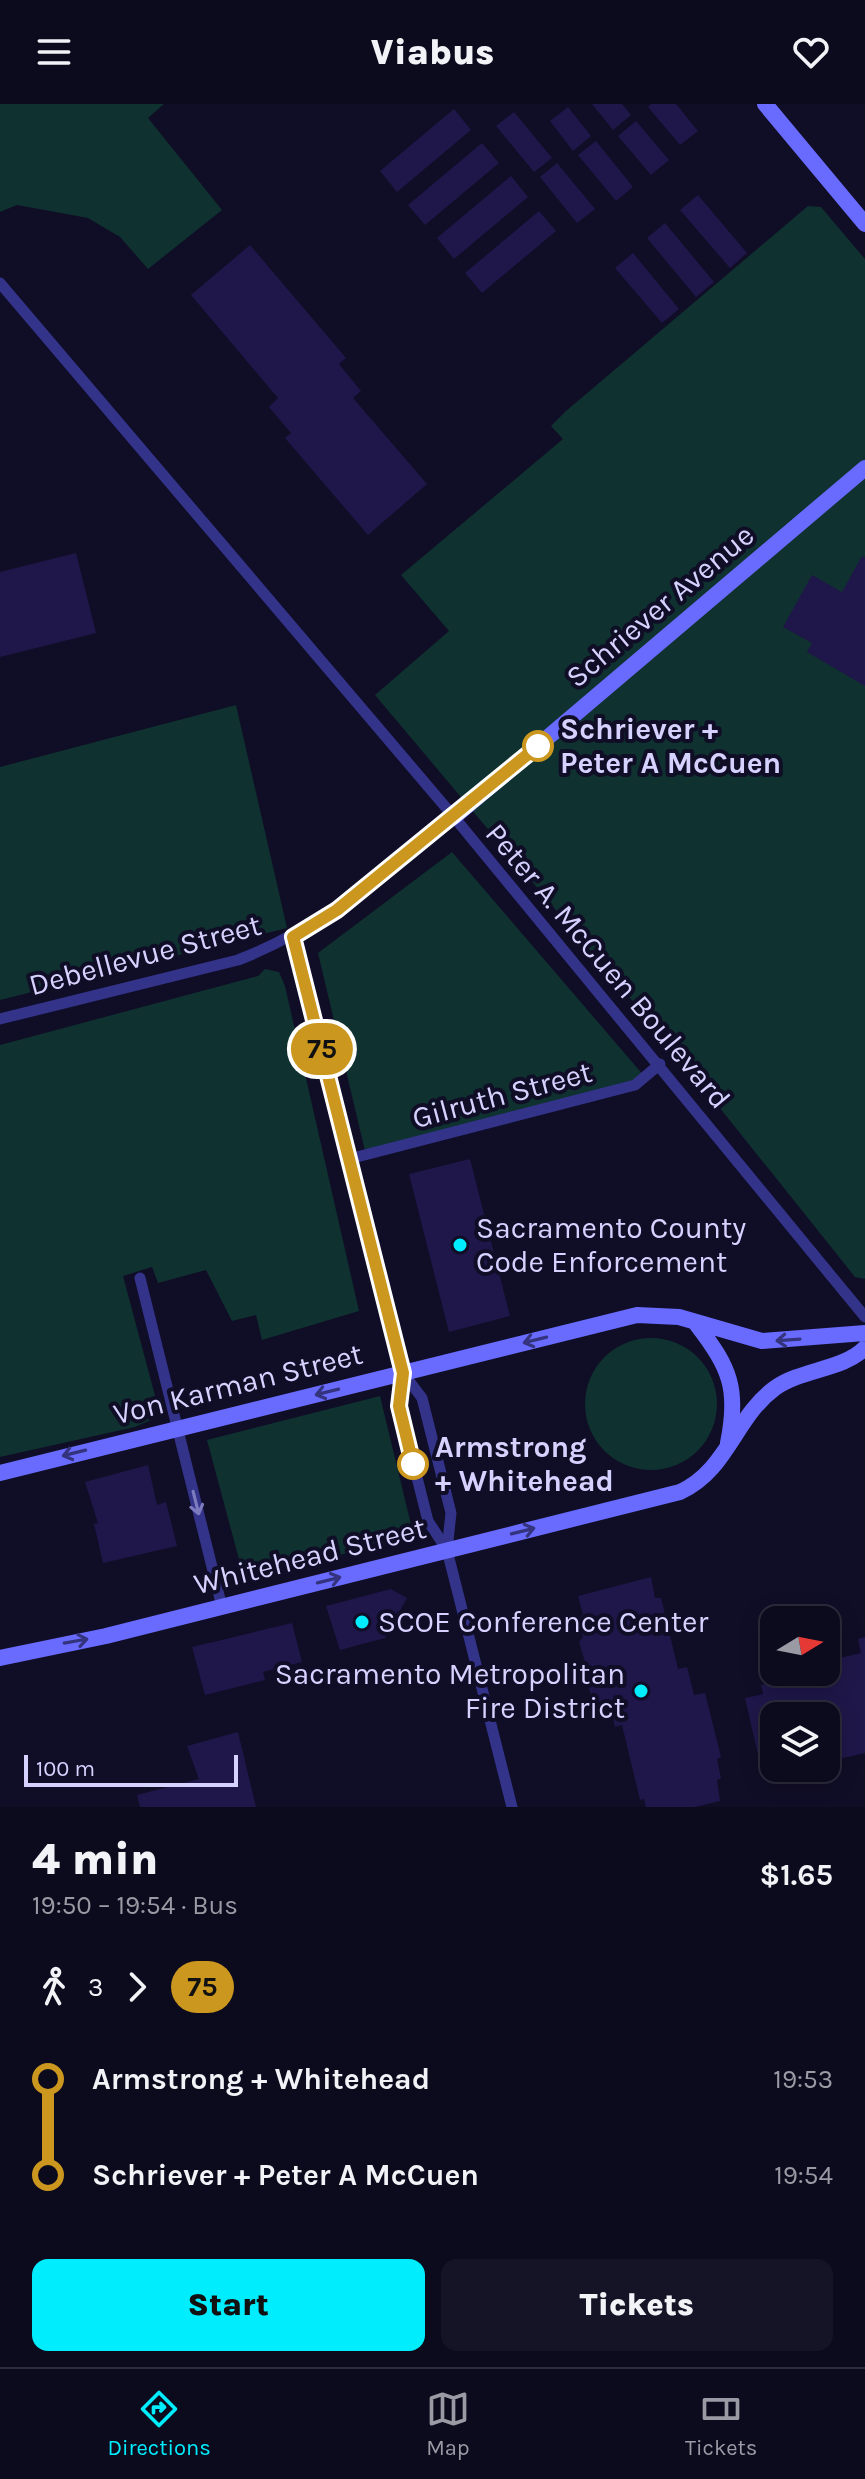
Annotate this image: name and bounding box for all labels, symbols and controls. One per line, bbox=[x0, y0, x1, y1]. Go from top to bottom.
icon: menu bbox=[32, 30, 76, 74]
icon: heart bbox=[789, 30, 833, 74]
text: Viabus bbox=[371, 31, 494, 73]
street label: Schriever Avenue bbox=[559, 517, 761, 695]
place label: Schriever + Peter A McCuen bbox=[560, 711, 781, 781]
marker: Schriever + Peter A McCuen bbox=[523, 731, 553, 761]
street label: Peter A. McCuen Boulevard bbox=[478, 816, 738, 1116]
street label: Debellevue Street bbox=[25, 907, 265, 1003]
line badge: 75 bbox=[286, 1023, 358, 1075]
text: 75 bbox=[307, 1032, 337, 1065]
street label: Gilruth Street bbox=[408, 1054, 596, 1136]
place label: Sacramento County Code Enforcement bbox=[476, 1210, 746, 1280]
marker: Sacramento County Code Enforcement bbox=[451, 1236, 469, 1254]
one-way arrow bbox=[775, 1333, 802, 1348]
one-way arrow bbox=[523, 1334, 549, 1349]
street label: Von Karman Street bbox=[110, 1336, 366, 1432]
one-way arrow bbox=[314, 1385, 340, 1400]
place label: Armstrong + Whitehead bbox=[435, 1429, 614, 1499]
one-way arrow bbox=[62, 1447, 88, 1462]
marker: Armstrong + Whitehead bbox=[398, 1449, 428, 1479]
one-way arrow bbox=[190, 1490, 205, 1516]
street label: Whitehead Street bbox=[190, 1510, 430, 1602]
one-way arrow bbox=[510, 1523, 535, 1538]
one-way arrow bbox=[315, 1572, 341, 1587]
place label: SCOE Conference Center bbox=[378, 1604, 708, 1640]
north arrow bbox=[760, 1606, 840, 1686]
map controls bbox=[760, 1606, 840, 1782]
marker: SCOE Conference Center bbox=[353, 1613, 371, 1631]
one-way arrow bbox=[63, 1633, 88, 1648]
place label: Sacramento Metropolitan Fire District bbox=[275, 1656, 625, 1726]
marker: Sacramento Metropolitan Fire District bbox=[632, 1682, 650, 1700]
button: layers bbox=[760, 1702, 840, 1782]
scale bar bbox=[24, 1751, 238, 1787]
text: 100 m bbox=[36, 1756, 95, 1782]
text: 4 min bbox=[32, 1834, 158, 1885]
text: $1.65 bbox=[760, 1857, 833, 1893]
text: 19:50 – 19:54 · Bus bbox=[32, 1890, 238, 1921]
icon: walk bbox=[32, 1965, 76, 2009]
icon: forward bbox=[115, 1965, 159, 2009]
text: 75 bbox=[187, 1970, 218, 2003]
text: 3 bbox=[88, 1972, 103, 2003]
text: Armstrong + Whitehead bbox=[92, 2061, 430, 2097]
text: 19:53 bbox=[773, 2064, 833, 2095]
text: Schriever + Peter A McCuen bbox=[92, 2157, 479, 2193]
text: 19:54 bbox=[774, 2160, 833, 2191]
button: Start bbox=[32, 2259, 425, 2351]
button: Tickets bbox=[441, 2259, 833, 2351]
tab: Directions bbox=[108, 2387, 211, 2461]
tab: Map bbox=[426, 2387, 470, 2461]
tab: Tickets bbox=[685, 2387, 757, 2461]

